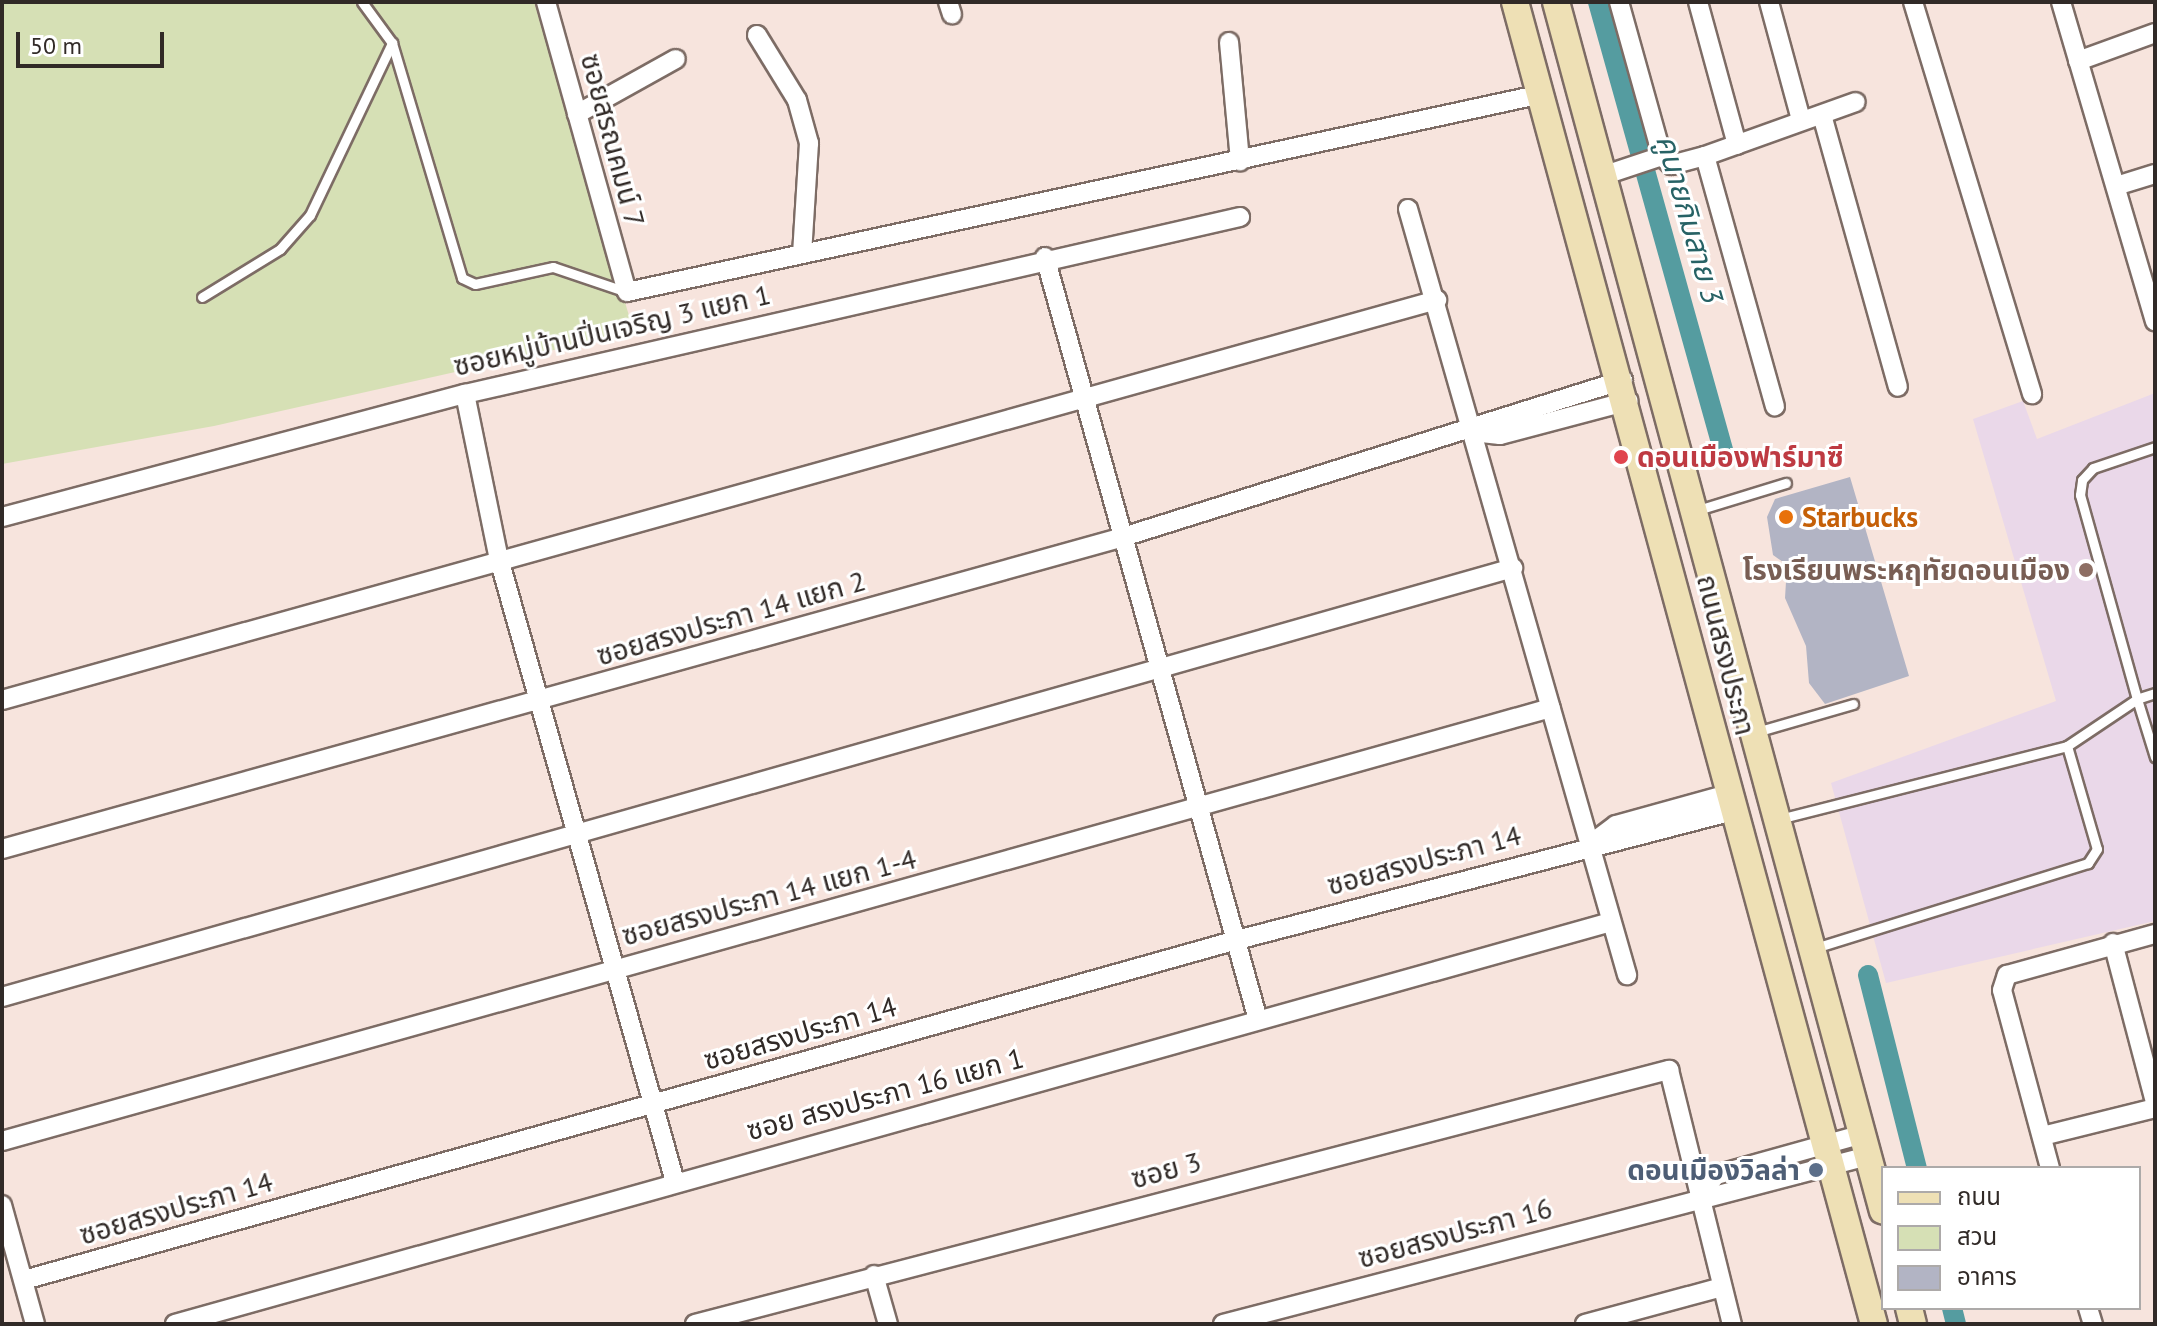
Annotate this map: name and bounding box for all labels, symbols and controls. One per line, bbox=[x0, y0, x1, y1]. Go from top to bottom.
scale bar bbox=[20, 16, 168, 66]
text: 50 m bbox=[30, 30, 82, 61]
street label: ซอยสรณคมน์ 7 bbox=[574, 50, 652, 230]
water label: คูนายกิมสาย 3 bbox=[1649, 130, 1731, 308]
street label: ซอยหมู่บ้านปิ่นเจริญ 3 แยก 1 bbox=[450, 277, 774, 383]
place label: ดอนเมืองฟาร์มาซี bbox=[1637, 440, 1844, 474]
marker: ดอนเมืองฟาร์มาซี bbox=[1612, 448, 1630, 466]
place label: Starbucks bbox=[1802, 500, 1918, 534]
marker: Starbucks bbox=[1777, 508, 1795, 526]
place label: โรงเรียนพระหฤทัยดอนเมือง bbox=[1742, 553, 2070, 587]
marker: โรงเรียนพระหฤทัยดอนเมือง bbox=[2077, 561, 2095, 579]
street label: ซอยสรงประภา 14 แยก 2 bbox=[593, 564, 869, 672]
street label: ถนนสรงประภา bbox=[1690, 571, 1762, 739]
street label: ซอยสรงประภา 14 bbox=[1323, 818, 1525, 902]
street label: ซอยสรงประภา 14 แยก 1-4 bbox=[618, 842, 920, 952]
street label: ซอยสรงประภา 14 bbox=[700, 989, 900, 1077]
street label: ซอย สรงประภา 16 แยก 1 bbox=[743, 1041, 1027, 1147]
street label: ซอย 3 bbox=[1127, 1145, 1205, 1195]
place label: ดอนเมืองวิลล่า bbox=[1627, 1153, 1800, 1187]
marker: ดอนเมืองวิลล่า bbox=[1807, 1161, 1825, 1179]
street label: ซอยสรงประภา 14 bbox=[76, 1164, 276, 1252]
legend bbox=[1881, 1166, 2141, 1310]
text: ถนน bbox=[1957, 1181, 2001, 1212]
street label: ซอยสรงประภา 16 bbox=[1354, 1191, 1556, 1275]
text: สวน bbox=[1957, 1221, 1997, 1252]
text: อาคาร bbox=[1957, 1261, 2017, 1292]

